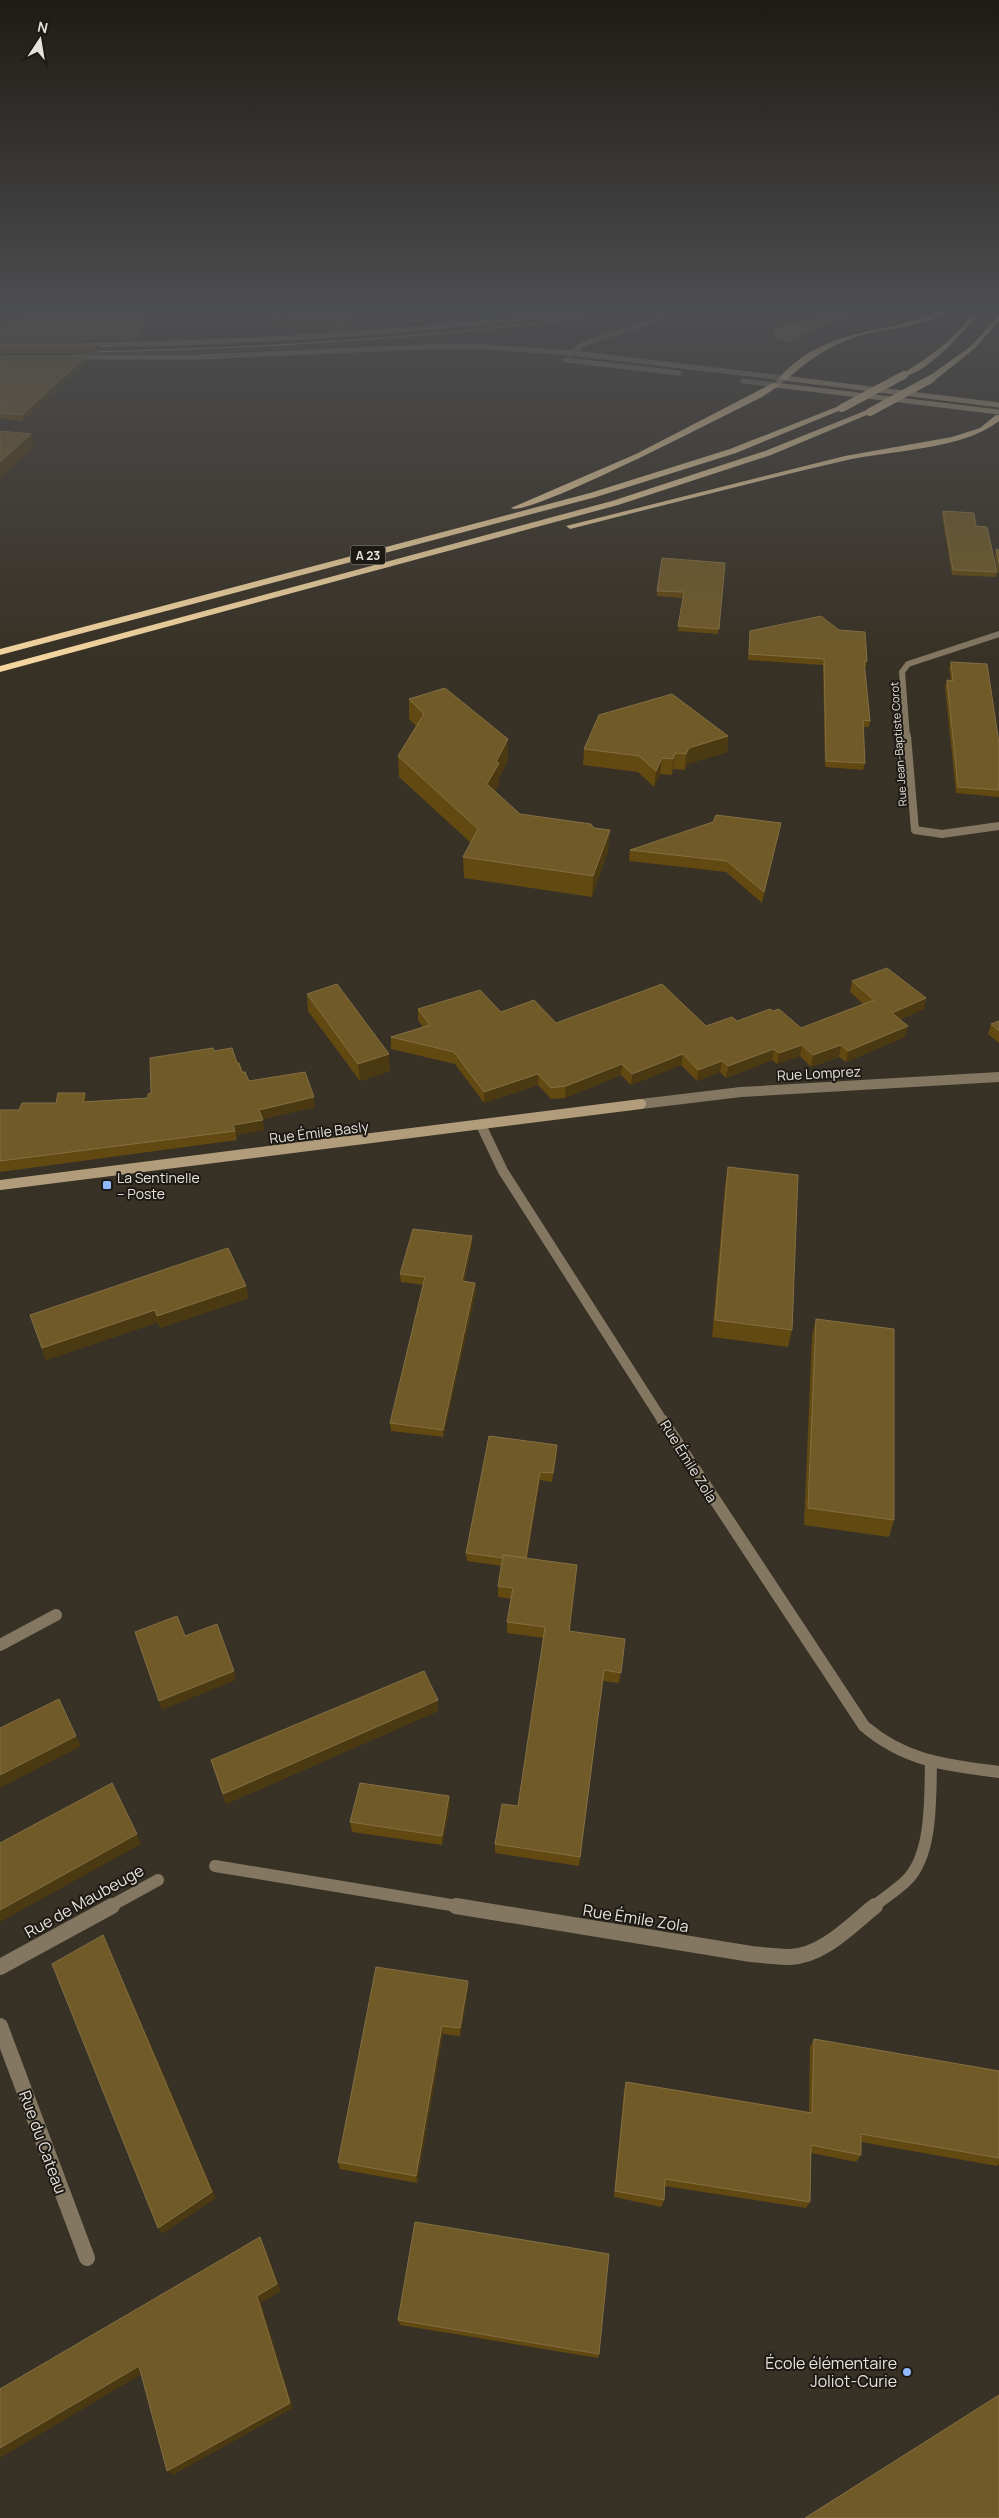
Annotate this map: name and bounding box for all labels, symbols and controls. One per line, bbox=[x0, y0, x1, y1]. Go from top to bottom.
north arrow bbox=[15, 15, 65, 65]
text: N bbox=[36, 16, 50, 37]
road number: A 23 bbox=[350, 546, 386, 564]
street label: Rue Jean-Baptiste Corot bbox=[886, 681, 910, 807]
street label: Rue Lomprez bbox=[776, 1061, 862, 1085]
street label: Rue Émile Basly bbox=[268, 1116, 370, 1148]
place label: La Sentinelle – Poste bbox=[117, 1168, 200, 1203]
marker: La Sentinelle – Poste bbox=[101, 1179, 113, 1191]
street label: Rue Émile Zola bbox=[656, 1416, 722, 1506]
street label: Rue de Maubeuge bbox=[20, 1859, 148, 1943]
street label: Rue Émile Zola bbox=[582, 1899, 690, 1937]
street label: Rue du Cateau bbox=[14, 2087, 72, 2197]
place label: École élémentaire Joliot-Curie bbox=[765, 2352, 897, 2392]
marker: École élémentaire Joliot-Curie bbox=[901, 2366, 913, 2378]

